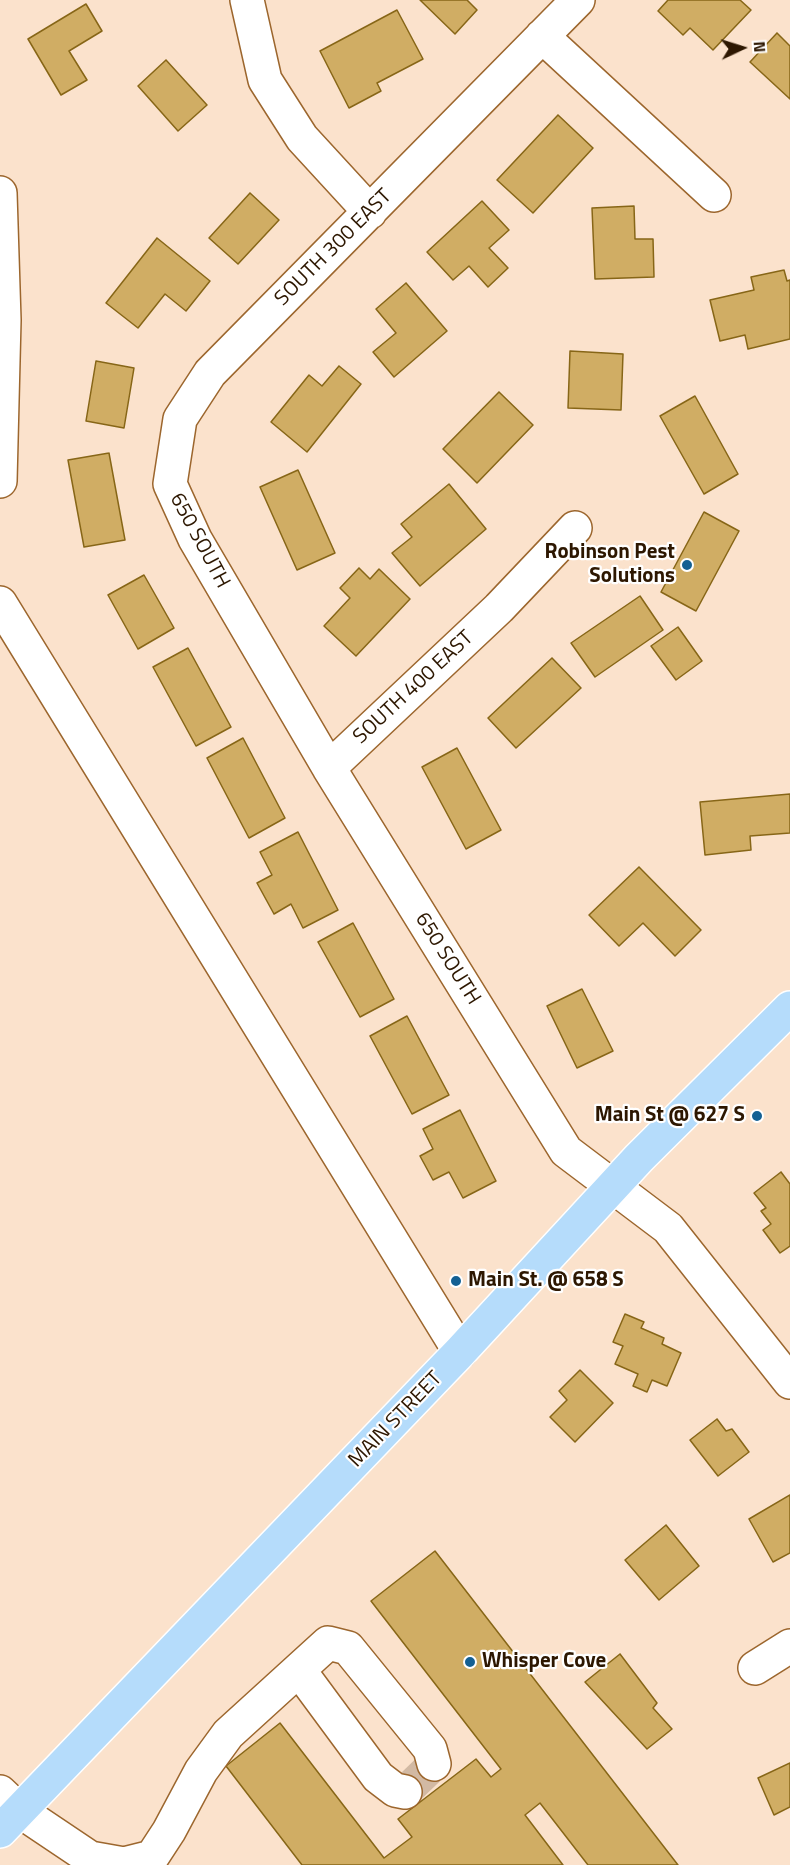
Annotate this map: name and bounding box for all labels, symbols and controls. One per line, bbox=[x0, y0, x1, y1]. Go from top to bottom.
north arrow bbox=[712, 18, 772, 78]
text: N bbox=[748, 40, 772, 53]
street label: SOUTH 300 EAST bbox=[270, 184, 398, 312]
street label: 650 SOUTH bbox=[163, 489, 235, 593]
place label: Robinson Pest Solutions bbox=[545, 540, 675, 590]
marker: Robinson Pest Solutions bbox=[680, 558, 694, 572]
street label: SOUTH 400 EAST bbox=[349, 626, 479, 750]
street label: 650 SOUTH bbox=[409, 908, 485, 1010]
place label: Main St @ 627 S bbox=[595, 1103, 745, 1129]
marker: Main St @ 627 S bbox=[750, 1109, 764, 1123]
place label: Main St. @ 658 S bbox=[468, 1268, 624, 1294]
marker: Main St. @ 658 S bbox=[449, 1274, 463, 1288]
street label: MAIN STREET bbox=[344, 1367, 448, 1473]
place label: Whisper Cove bbox=[482, 1649, 606, 1675]
marker: Whisper Cove bbox=[463, 1655, 477, 1669]

